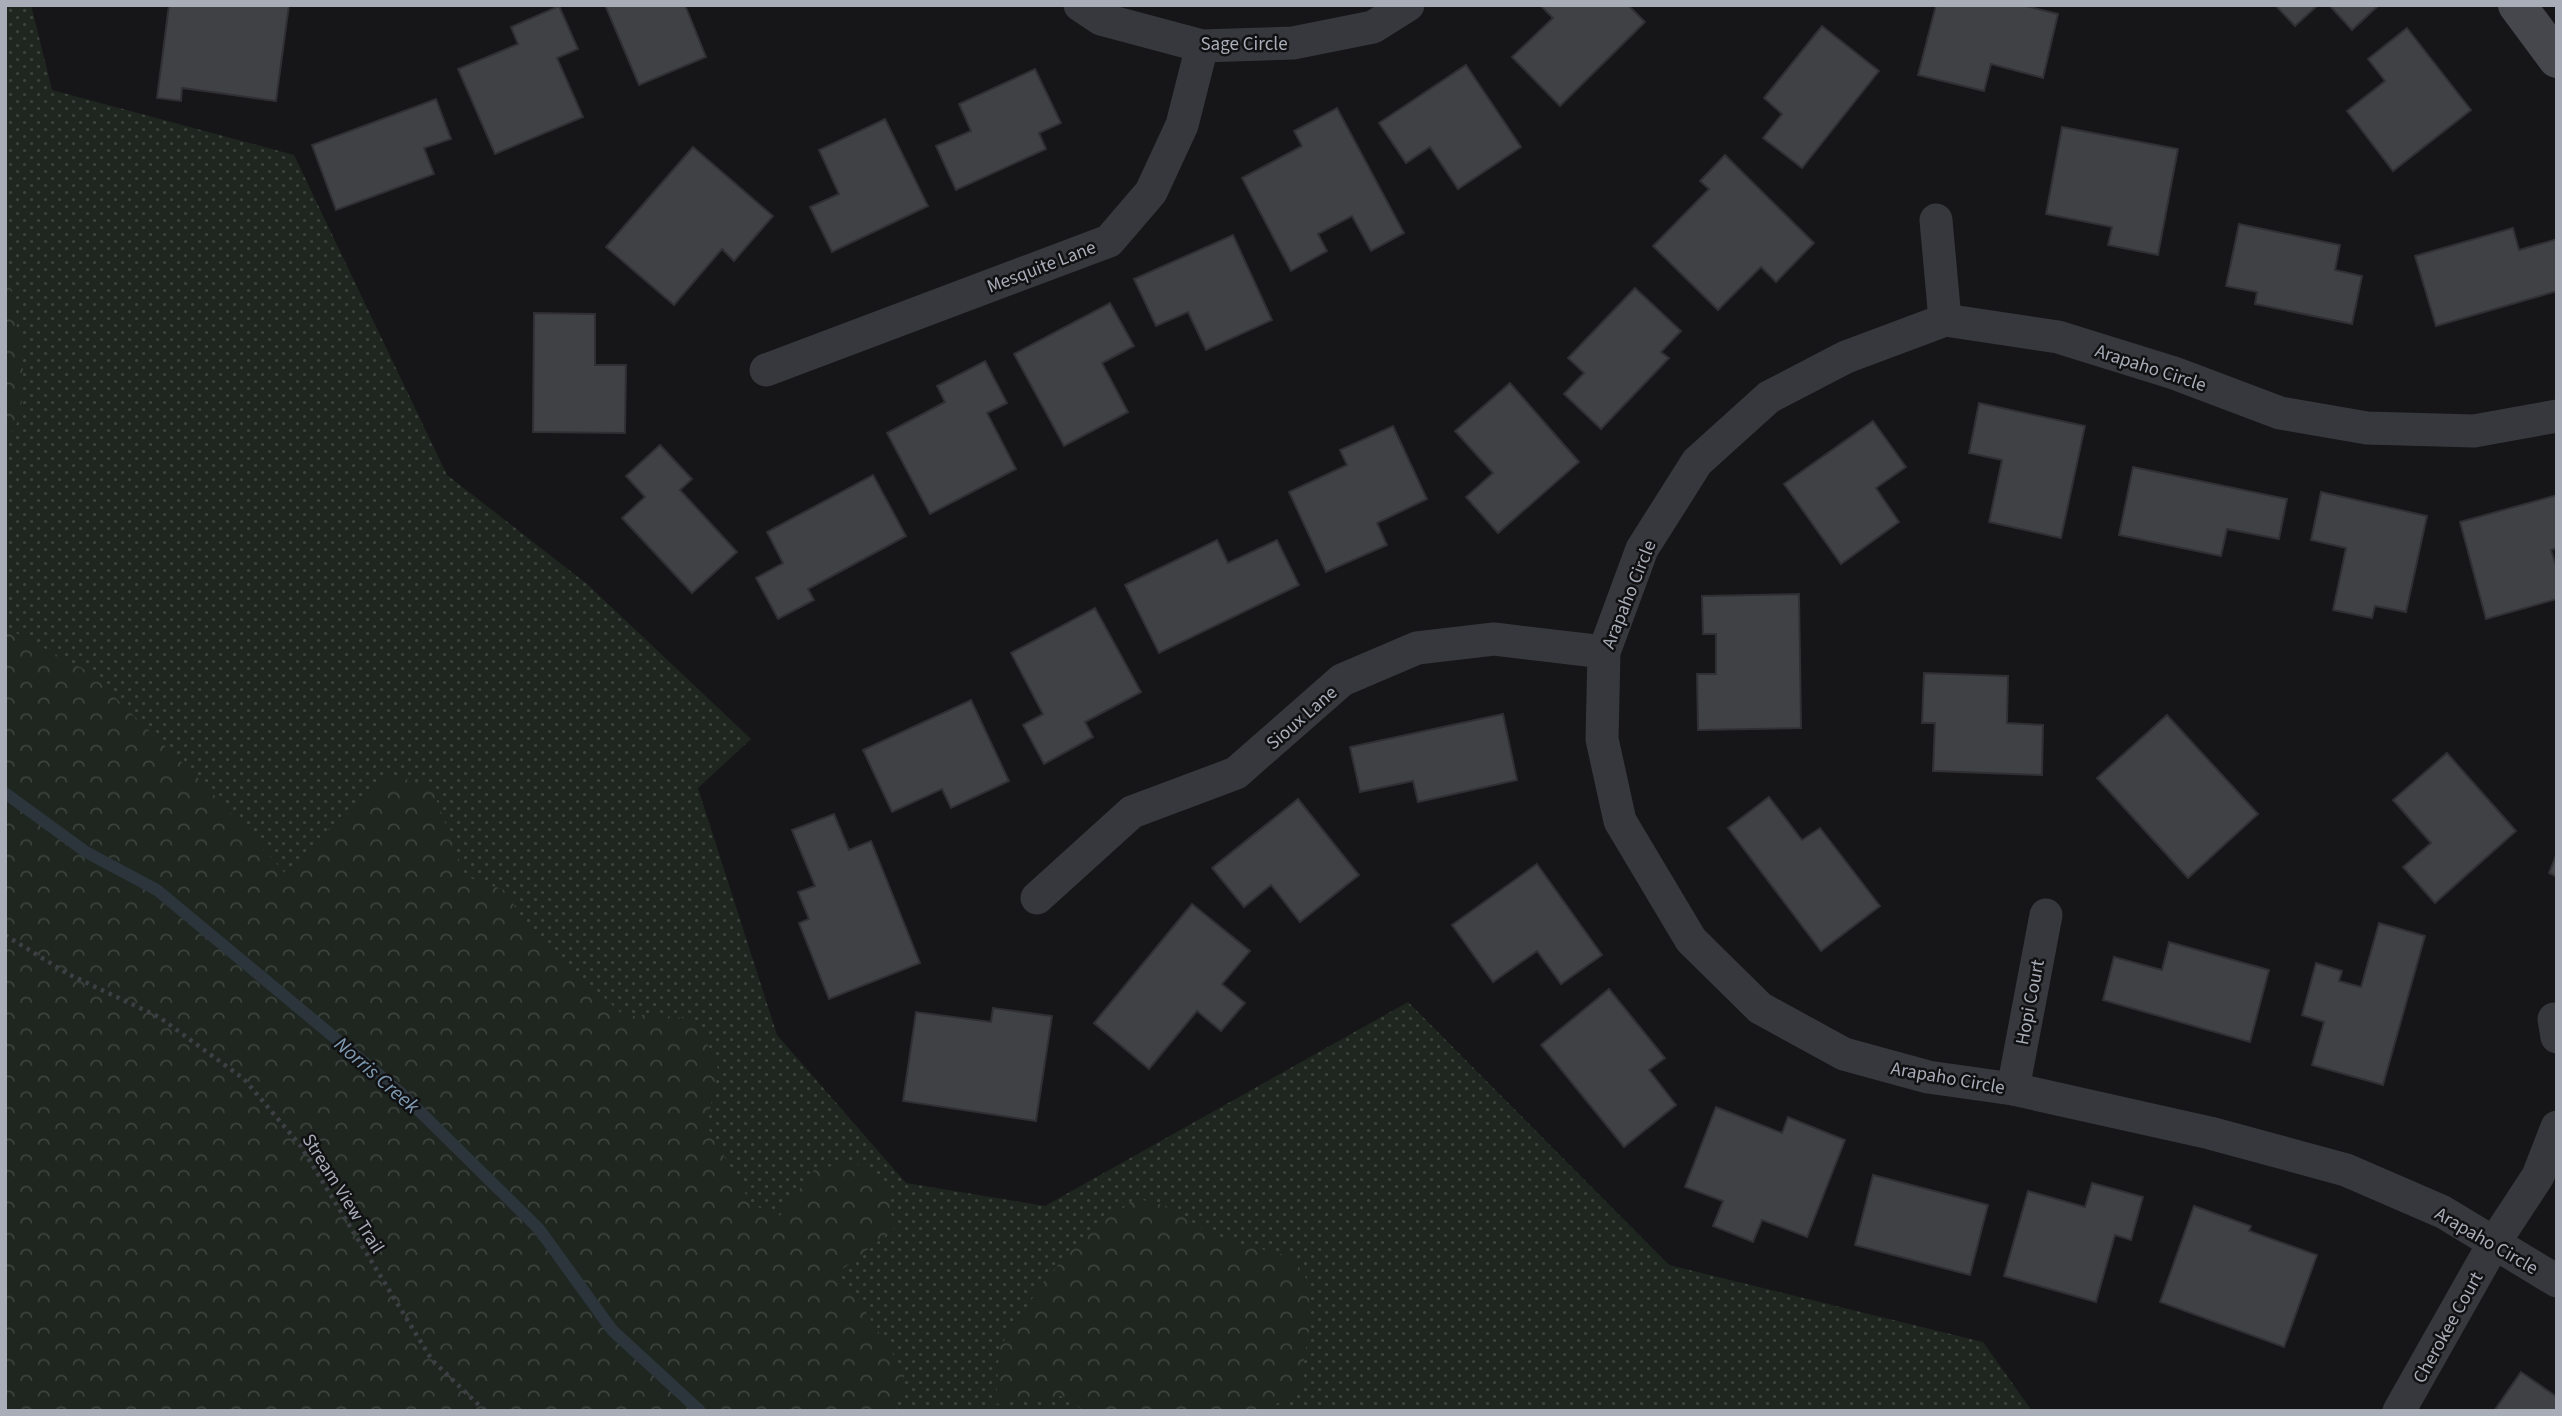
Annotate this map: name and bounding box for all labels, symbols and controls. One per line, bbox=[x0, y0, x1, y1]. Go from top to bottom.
street label: Sage Circle bbox=[1200, 31, 1288, 58]
street label: Mesquite Lane bbox=[983, 234, 1100, 301]
street label: Arapaho Circle bbox=[2092, 338, 2209, 399]
street label: Arapaho Circle bbox=[1595, 536, 1663, 653]
street label: Sioux Lane bbox=[1261, 680, 1343, 757]
street label: Hopi Court bbox=[2009, 957, 2052, 1047]
water label: Norris Creek bbox=[328, 1029, 427, 1121]
street label: Arapaho Circle bbox=[1889, 1055, 2007, 1102]
street label: Stream View Trail bbox=[295, 1129, 391, 1259]
street label: Arapaho Circle bbox=[2430, 1201, 2543, 1282]
street label: Cherokee Court bbox=[2407, 1267, 2490, 1388]

